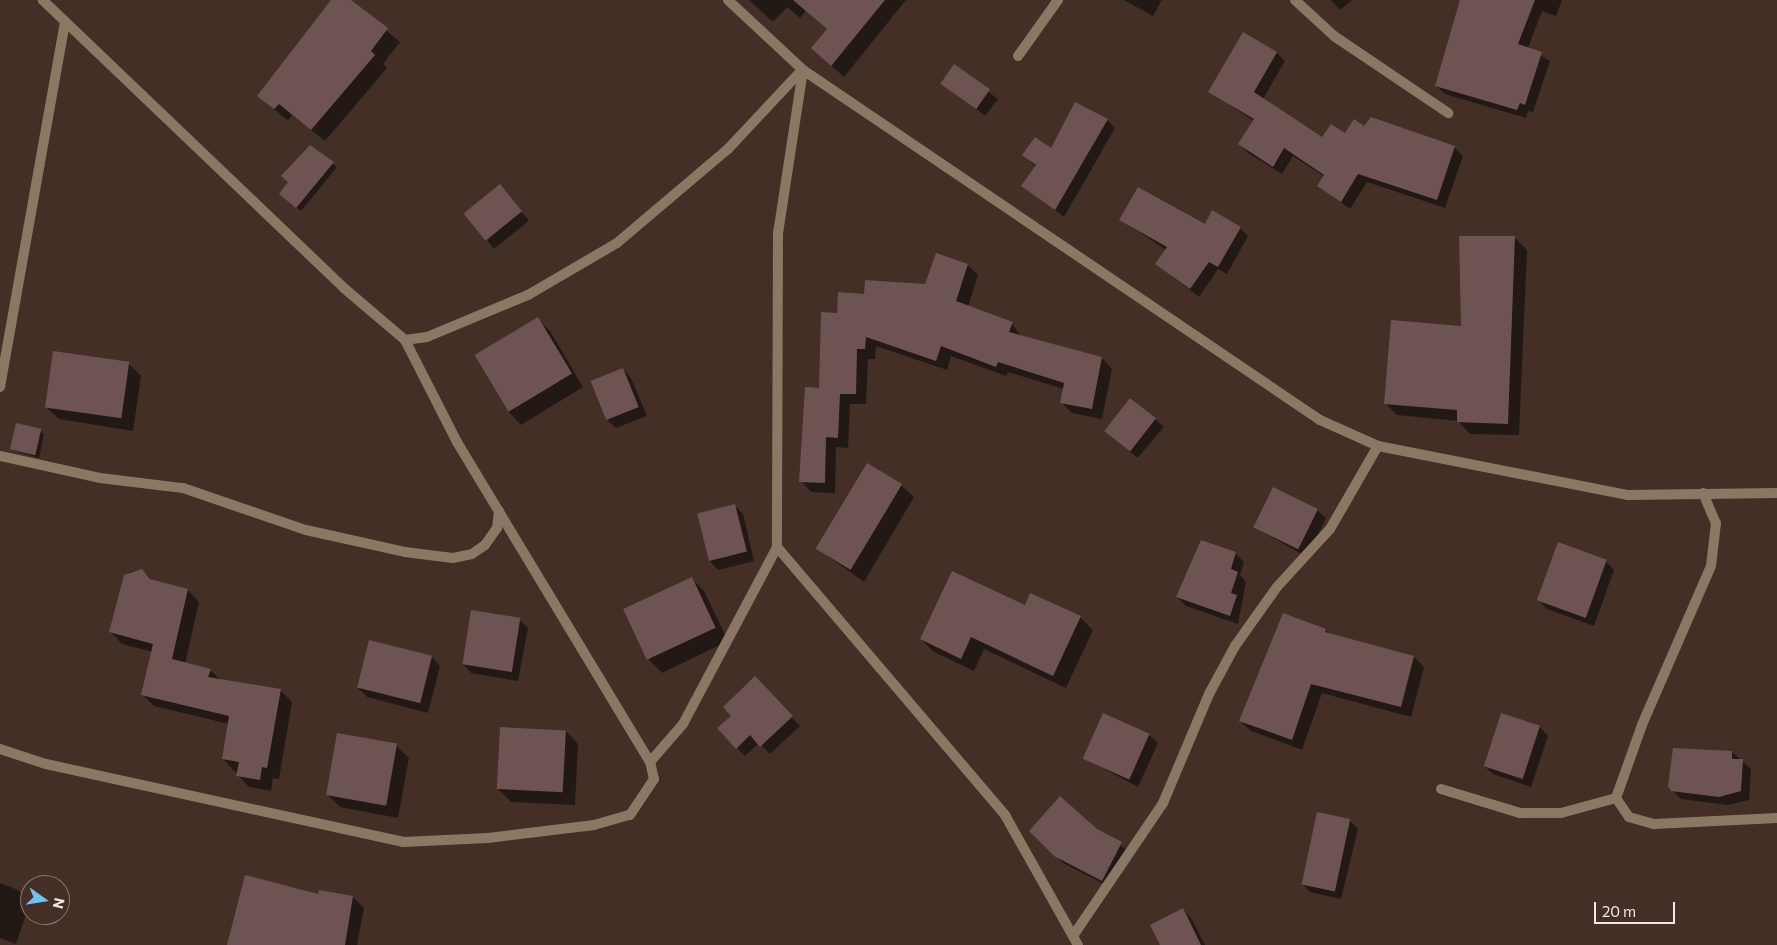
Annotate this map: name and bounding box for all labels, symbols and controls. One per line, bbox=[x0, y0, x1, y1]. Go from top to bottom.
north arrow bbox=[20, 875, 70, 925]
scale bar bbox=[1597, 892, 1678, 924]
text: N bbox=[50, 896, 69, 910]
text: 20 m bbox=[1602, 902, 1636, 920]

